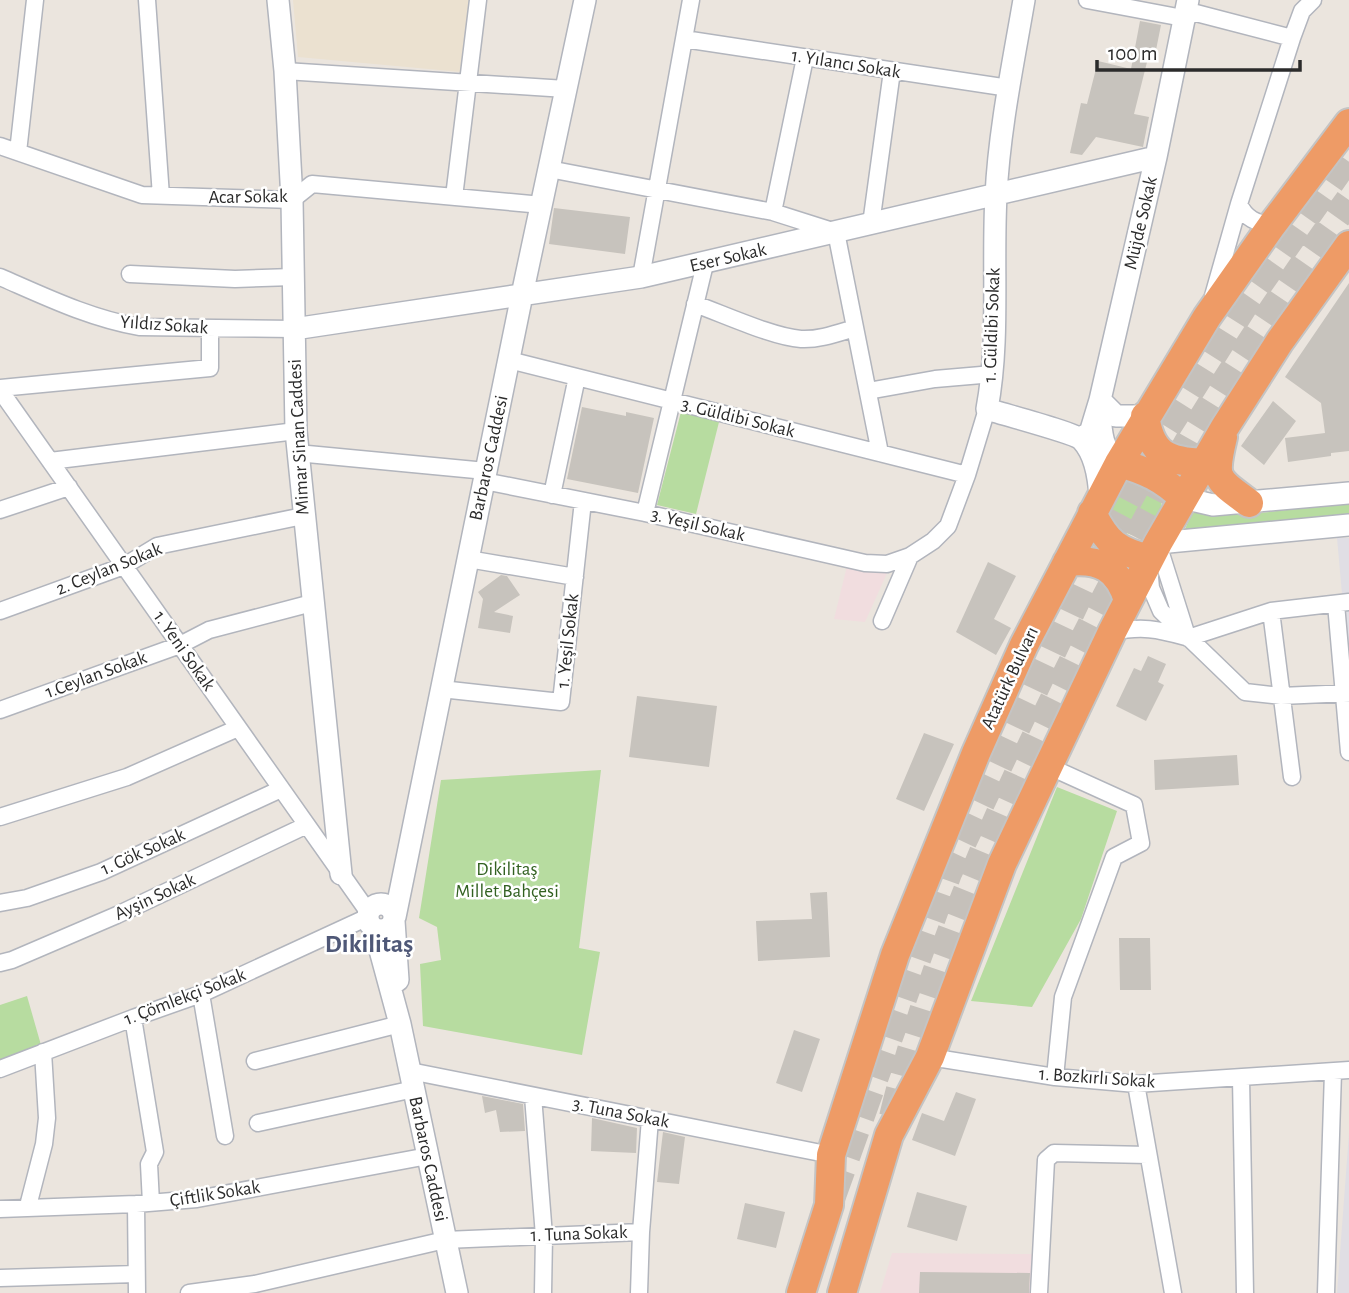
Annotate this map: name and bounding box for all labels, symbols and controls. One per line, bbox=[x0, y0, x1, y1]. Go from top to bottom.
scale bar bbox=[1097, 28, 1300, 72]
text: 100 m bbox=[1108, 43, 1158, 64]
street label: 1. Yılancı Sokak bbox=[790, 46, 902, 82]
street label: Müjde Sokak bbox=[1121, 174, 1161, 271]
street label: Acar Sokak bbox=[208, 187, 288, 207]
street label: Eser Sokak bbox=[688, 240, 768, 276]
street label: 1. Güldibi Sokak bbox=[980, 267, 1004, 383]
street label: Yıldız Sokak bbox=[119, 312, 209, 338]
street label: Mimar Sinan Caddesi bbox=[285, 358, 313, 516]
street label: Barbaros Caddesi bbox=[466, 394, 512, 522]
street label: 3. Güldibi Sokak bbox=[679, 395, 797, 441]
street label: 3. Yeşil Sokak bbox=[649, 505, 747, 545]
street label: 2. Ceylan Sokak bbox=[53, 539, 165, 599]
street label: 1. Yeşil Sokak bbox=[554, 593, 582, 689]
street label: 1. Yeni Sokak bbox=[150, 608, 219, 695]
street label: Atatürk Bulvarı bbox=[978, 624, 1042, 732]
street label: 1.Ceylan Sokak bbox=[43, 648, 149, 702]
street label: 1. Gök Sokak bbox=[98, 825, 188, 879]
park label: Dikilitaş Millet Bahçesi bbox=[455, 860, 559, 901]
street label: Ayşin Sokak bbox=[112, 870, 199, 924]
district label: Dikilitaş bbox=[325, 931, 413, 957]
street label: 1. Çömlekçi Sokak bbox=[122, 965, 249, 1029]
street label: 1. Bozkırlı Sokak bbox=[1038, 1064, 1156, 1092]
street label: 3. Tuna Sokak bbox=[571, 1094, 671, 1132]
street label: Barbaros Caddesi bbox=[405, 1095, 451, 1223]
street label: Çiftlik Sokak bbox=[168, 1177, 262, 1211]
street label: 1. Tuna Sokak bbox=[530, 1223, 628, 1245]

